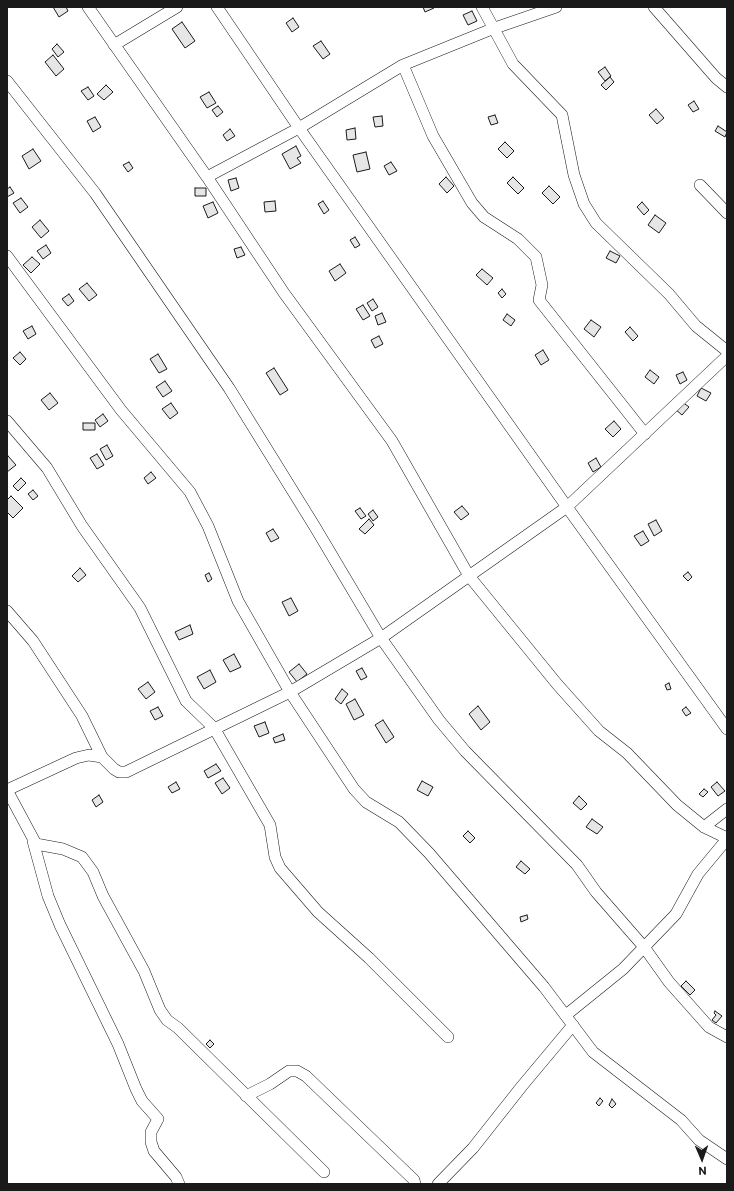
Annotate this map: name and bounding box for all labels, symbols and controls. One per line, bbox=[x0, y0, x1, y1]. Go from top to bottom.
north arrow bbox=[682, 1139, 722, 1179]
text: N bbox=[698, 1165, 707, 1178]

